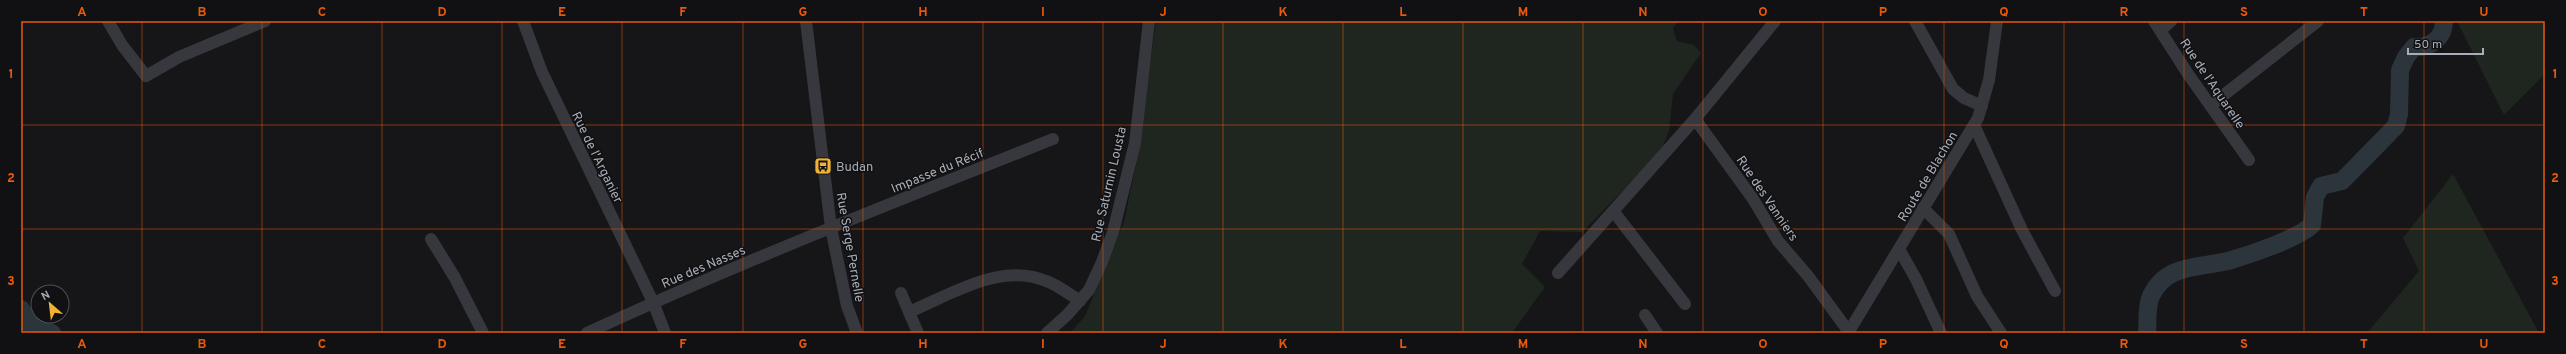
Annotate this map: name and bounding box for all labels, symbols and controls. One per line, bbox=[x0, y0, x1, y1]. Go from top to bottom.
text: A bbox=[77, 5, 87, 21]
text: B bbox=[198, 5, 207, 21]
text: C bbox=[318, 5, 326, 21]
text: D bbox=[437, 5, 447, 21]
text: E bbox=[558, 5, 566, 21]
text: F bbox=[679, 5, 687, 21]
text: G bbox=[799, 5, 808, 21]
text: H bbox=[918, 5, 928, 21]
text: I bbox=[1041, 5, 1045, 21]
text: J bbox=[1159, 5, 1167, 21]
text: K bbox=[1278, 5, 1288, 21]
text: L bbox=[1399, 5, 1407, 21]
text: M bbox=[1518, 5, 1528, 21]
text: N bbox=[1638, 5, 1648, 21]
text: O bbox=[1758, 5, 1768, 21]
text: P bbox=[1879, 5, 1888, 21]
text: Q bbox=[1999, 5, 2009, 21]
text: R bbox=[2120, 5, 2129, 21]
text: S bbox=[2240, 5, 2248, 21]
text: T bbox=[2360, 5, 2368, 21]
text: U bbox=[2479, 5, 2489, 21]
scale bar bbox=[2408, 30, 2483, 56]
street label: Rue de l'Aquarelle bbox=[2175, 36, 2247, 132]
text: 50 m bbox=[2414, 37, 2442, 53]
text: 1 bbox=[8, 67, 14, 83]
text: 1 bbox=[2552, 67, 2558, 83]
street label: Rue de l'Arganier bbox=[567, 109, 625, 206]
street label: Rue Saturnin Lousta bbox=[1089, 125, 1131, 244]
street label: Route de Blachon bbox=[1895, 129, 1962, 225]
street label: Impasse du Récif bbox=[889, 146, 987, 198]
street label: Rue des Vanniers bbox=[1732, 153, 1801, 245]
bus stop icon: Budan bbox=[813, 156, 833, 176]
place label: Budan bbox=[836, 160, 873, 176]
text: 2 bbox=[7, 171, 15, 187]
text: 2 bbox=[2551, 171, 2559, 187]
street label: Rue Serge Pernelle bbox=[832, 191, 867, 303]
street label: Rue des Nasses bbox=[659, 243, 748, 293]
text: 3 bbox=[7, 274, 15, 290]
text: 3 bbox=[2551, 274, 2559, 290]
north arrow bbox=[30, 284, 70, 324]
text: N bbox=[39, 288, 53, 304]
text: A bbox=[77, 337, 87, 353]
text: B bbox=[198, 337, 207, 353]
text: C bbox=[318, 337, 326, 353]
text: D bbox=[437, 337, 447, 353]
text: E bbox=[558, 337, 566, 353]
text: F bbox=[679, 337, 687, 353]
text: G bbox=[799, 337, 808, 353]
text: H bbox=[918, 337, 928, 353]
text: I bbox=[1041, 337, 1045, 353]
text: J bbox=[1159, 337, 1167, 353]
text: K bbox=[1278, 337, 1288, 353]
text: L bbox=[1399, 337, 1407, 353]
text: M bbox=[1518, 337, 1528, 353]
text: N bbox=[1638, 337, 1648, 353]
text: O bbox=[1758, 337, 1768, 353]
text: P bbox=[1879, 337, 1888, 353]
text: Q bbox=[1999, 337, 2009, 353]
text: R bbox=[2120, 337, 2129, 353]
text: S bbox=[2240, 337, 2248, 353]
text: T bbox=[2360, 337, 2368, 353]
text: U bbox=[2479, 337, 2489, 353]

